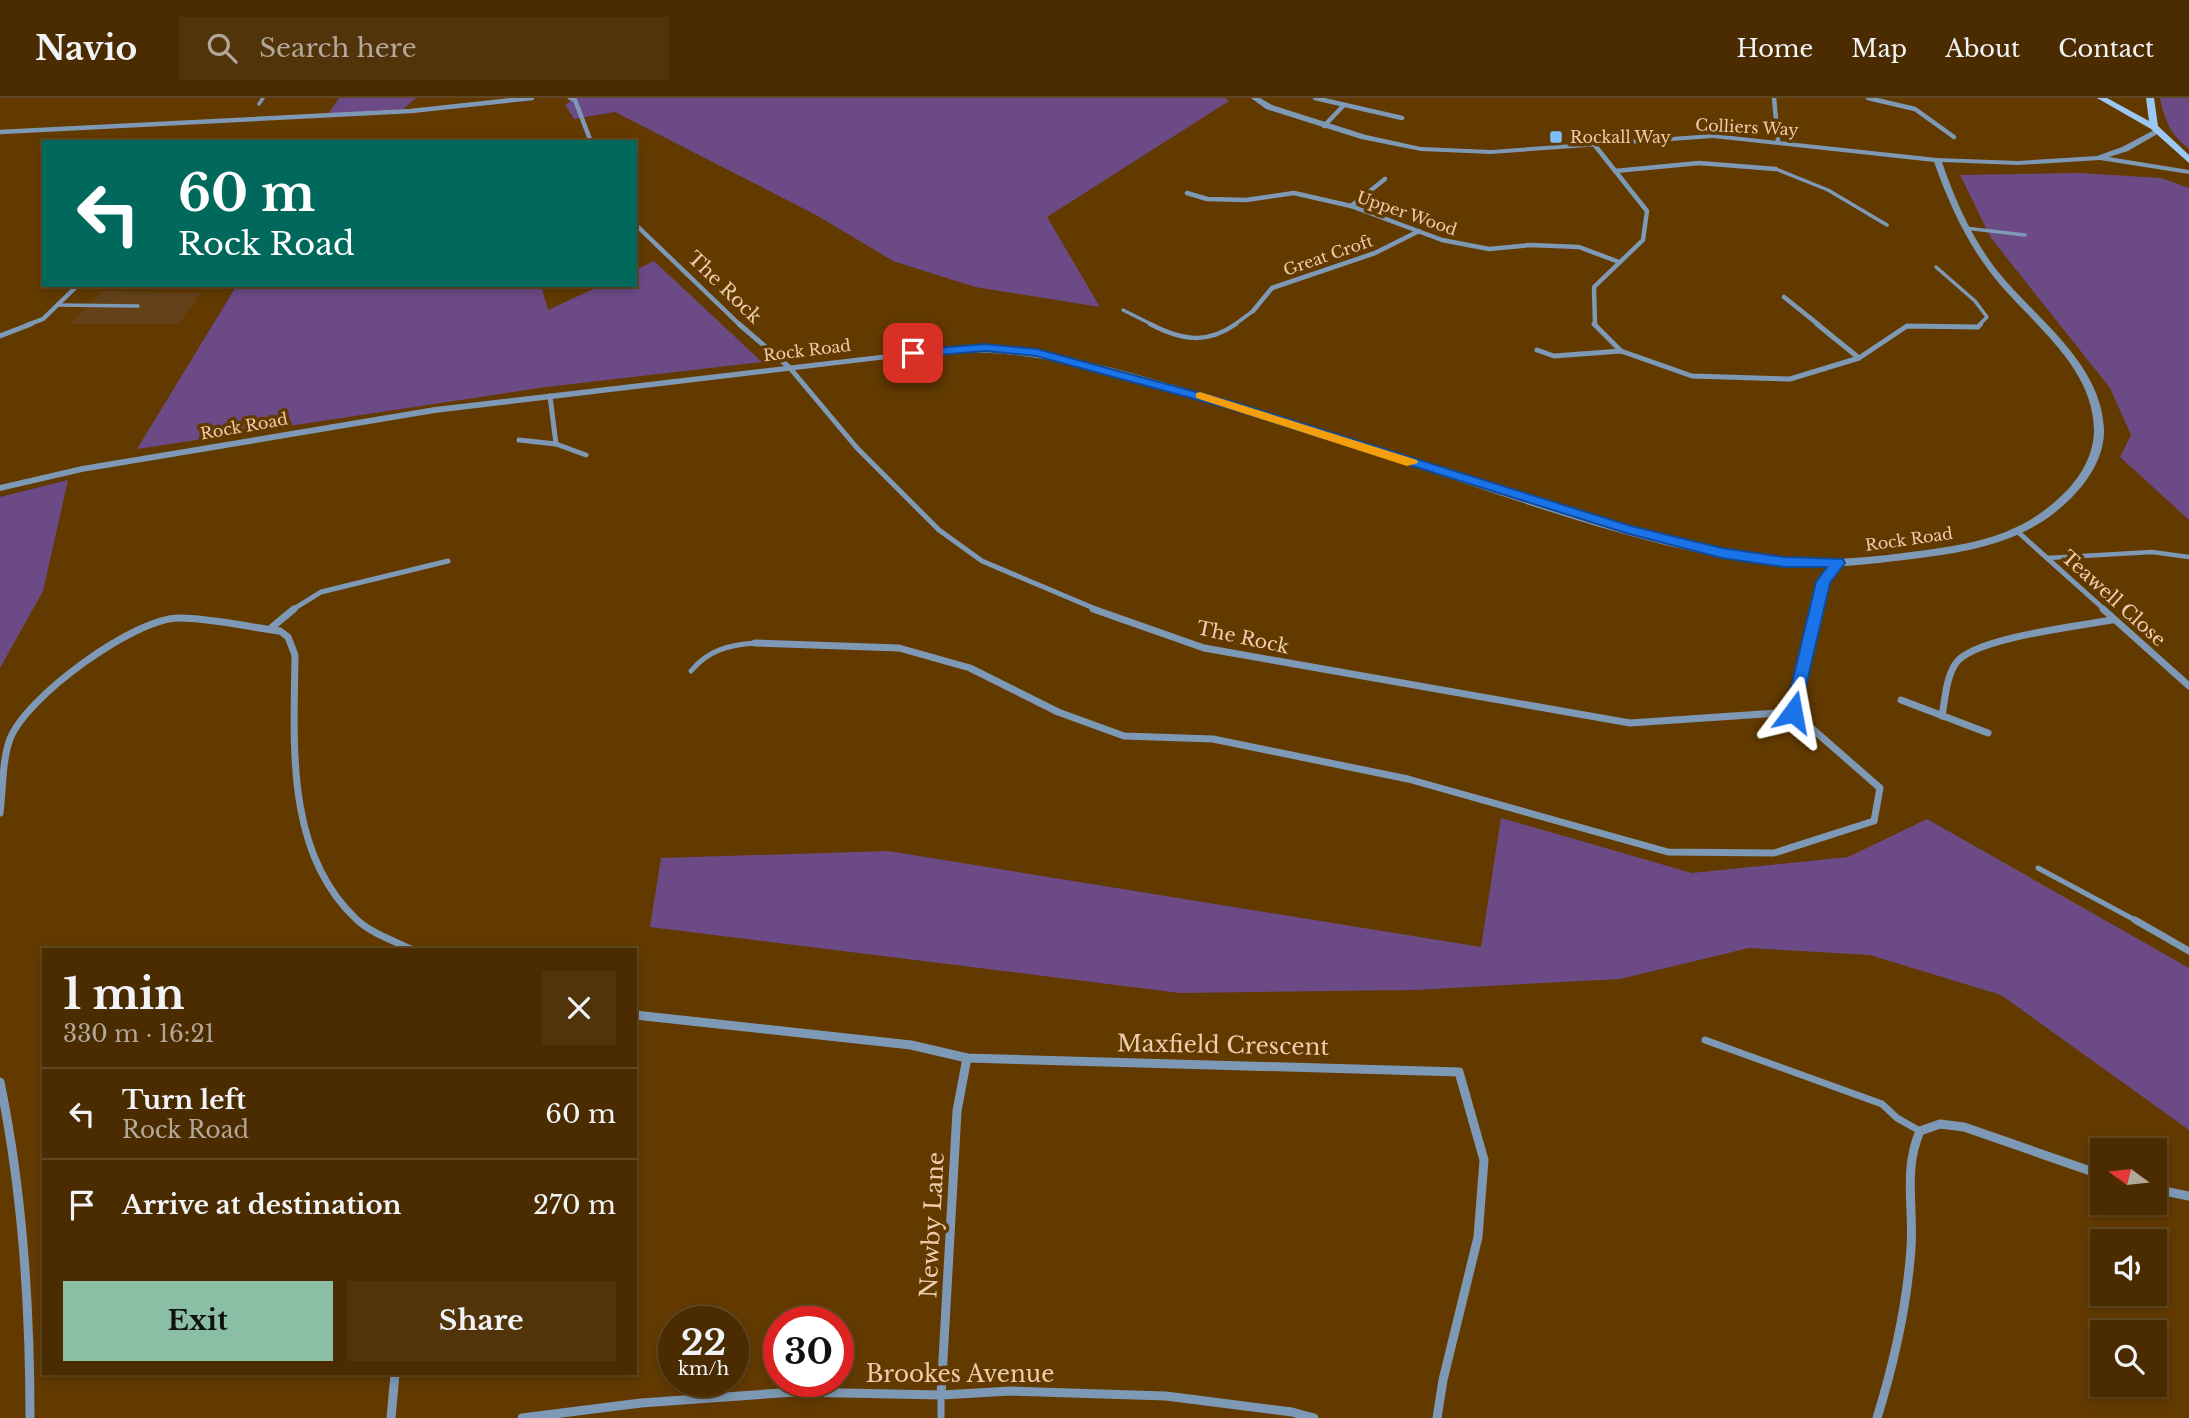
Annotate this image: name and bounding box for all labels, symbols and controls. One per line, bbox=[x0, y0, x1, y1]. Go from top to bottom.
search box bbox=[179, 17, 669, 80]
text: Navio bbox=[35, 28, 137, 69]
icon: search bbox=[203, 29, 241, 67]
text: Search here bbox=[259, 32, 417, 64]
text: Home bbox=[1737, 34, 1813, 63]
text: Map bbox=[1851, 34, 1907, 63]
text: About bbox=[1945, 34, 2020, 63]
text: Contact bbox=[2058, 34, 2154, 63]
street label: Colliers Way bbox=[1695, 114, 1800, 140]
place label: Rockall Way bbox=[1570, 127, 1671, 147]
marker: Rockall Way bbox=[1548, 129, 1564, 145]
text: 60 m bbox=[178, 163, 315, 224]
icon: left bbox=[63, 168, 154, 259]
street label: Upper Wood bbox=[1354, 187, 1460, 240]
text: Rock Road bbox=[178, 224, 355, 264]
street label: Great Croft bbox=[1281, 230, 1375, 280]
street label: The Rock bbox=[683, 247, 767, 328]
pin bbox=[883, 323, 943, 383]
icon: arrive bbox=[894, 334, 932, 372]
street label: Rock Road bbox=[762, 335, 852, 365]
street label: Rock Road bbox=[199, 408, 289, 444]
street label: Rock Road bbox=[1864, 523, 1954, 555]
street label: Teawell Close bbox=[2057, 546, 2170, 651]
street label: The Rock bbox=[1195, 616, 1291, 659]
position arrow bbox=[1756, 675, 1830, 749]
text: 1 min bbox=[63, 968, 185, 1020]
button: close bbox=[542, 971, 616, 1045]
text: 330 m · 16:21 bbox=[63, 1020, 215, 1048]
street label: Maxfield Crescent bbox=[1117, 1029, 1330, 1061]
text: Turn left bbox=[122, 1084, 246, 1116]
icon: left bbox=[63, 1095, 101, 1133]
text: 60 m bbox=[545, 1098, 616, 1130]
text: Rock Road bbox=[122, 1116, 249, 1144]
north arrow bbox=[2090, 1138, 2166, 1214]
map controls bbox=[2090, 1138, 2167, 1397]
street label: Newby Lane bbox=[914, 1151, 950, 1299]
icon: arrive bbox=[63, 1186, 101, 1224]
text: Arrive at destination bbox=[122, 1189, 402, 1221]
text: 270 m bbox=[533, 1189, 616, 1221]
button: sound bbox=[2090, 1229, 2167, 1306]
button: Exit bbox=[63, 1281, 333, 1361]
button: Share bbox=[347, 1281, 616, 1361]
speed limit sign: 30 bbox=[763, 1306, 854, 1397]
button: search bbox=[2090, 1320, 2167, 1397]
text: 22 bbox=[681, 1321, 726, 1364]
text: km/h bbox=[678, 1358, 729, 1380]
street label: Brookes Avenue bbox=[866, 1360, 1054, 1388]

